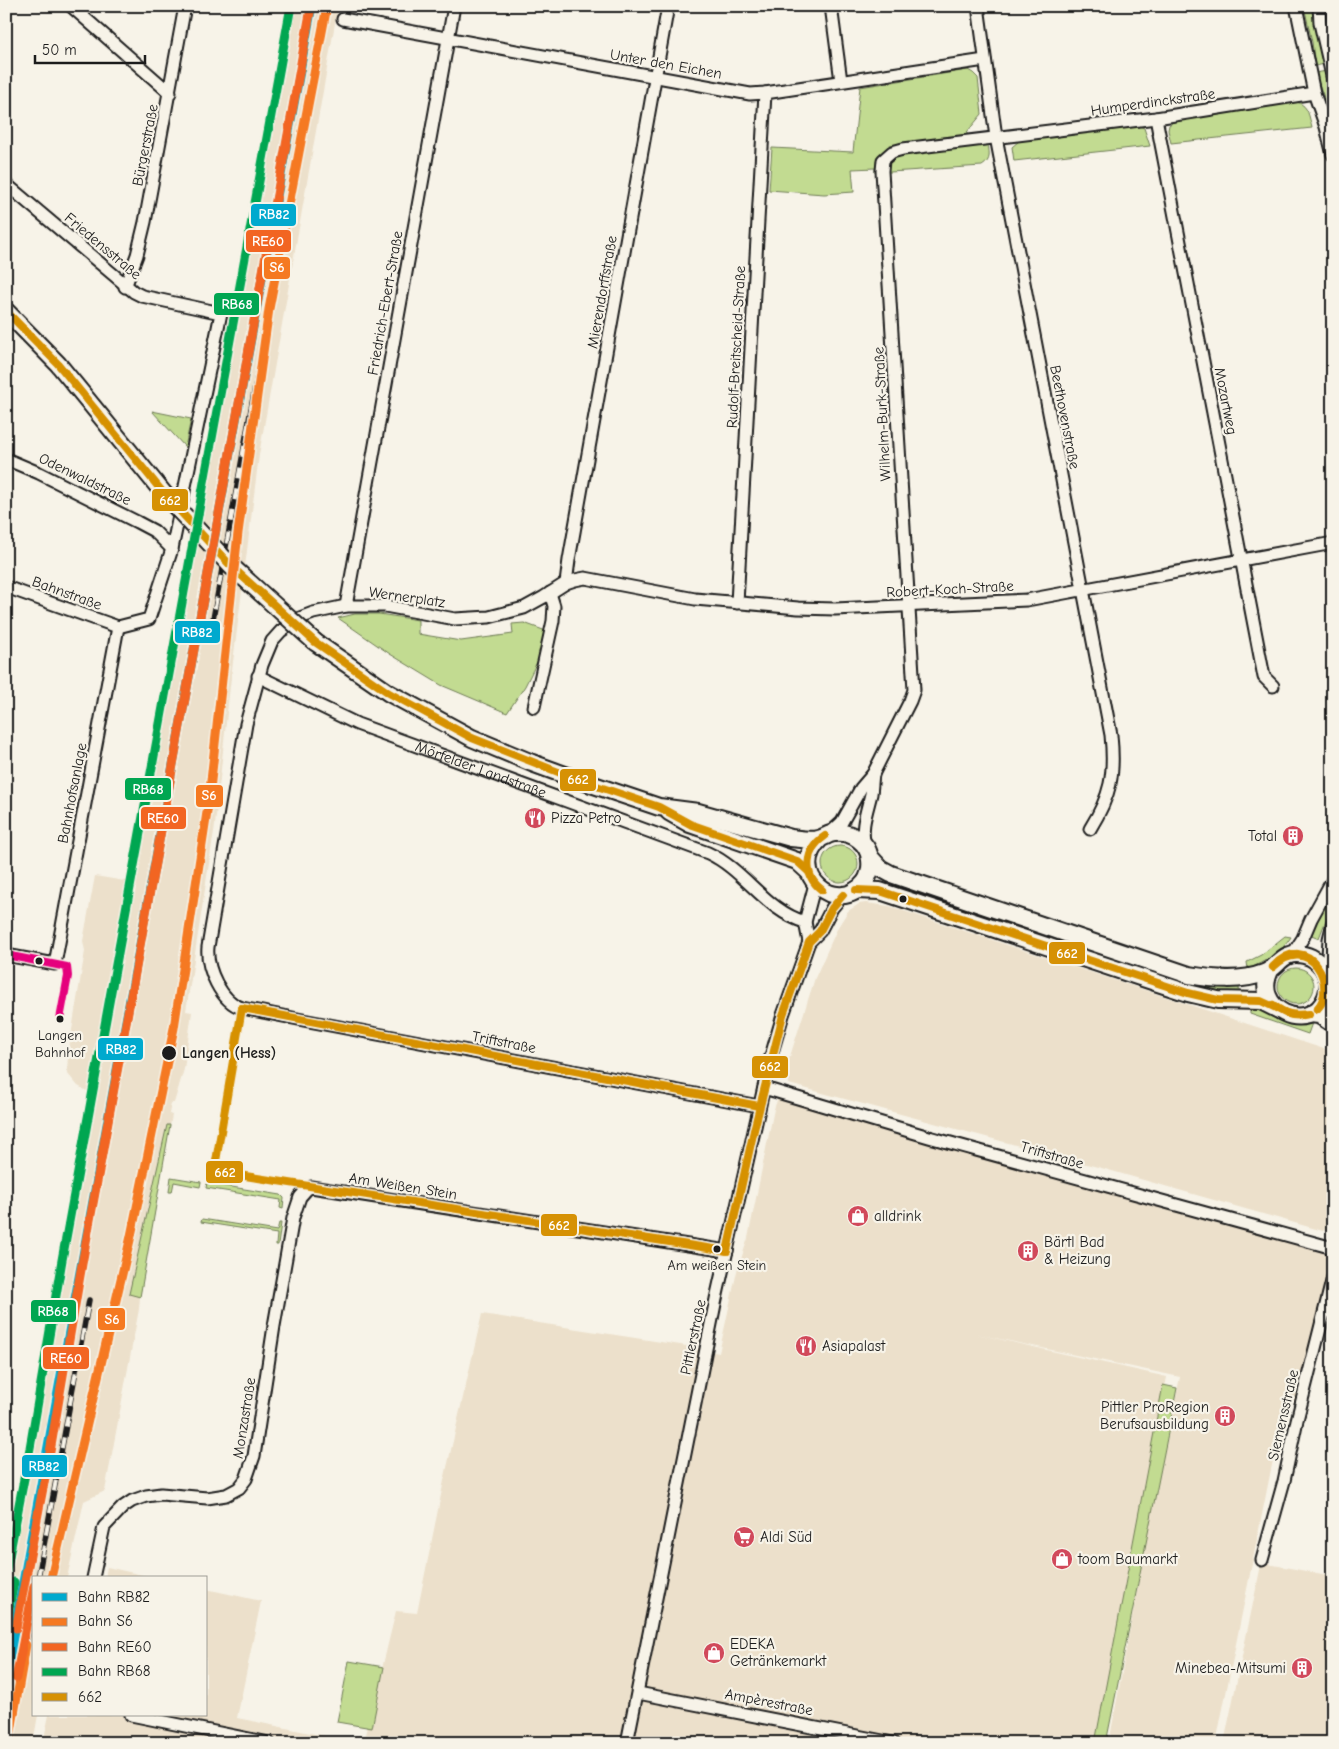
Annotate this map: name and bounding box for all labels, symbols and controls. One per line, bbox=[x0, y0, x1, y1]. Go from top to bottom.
scale bar bbox=[35, 32, 145, 64]
text: 50 m bbox=[42, 41, 77, 59]
street label: Unter den Eichen bbox=[609, 45, 723, 83]
street label: Humperdinckstraße bbox=[1090, 84, 1217, 120]
street label: Bürgerstraße bbox=[128, 102, 162, 188]
line badge: RB82 bbox=[250, 203, 297, 227]
text: RB82 bbox=[259, 206, 289, 223]
street label: Friedensstraße bbox=[61, 209, 145, 284]
line badge: RE60 bbox=[245, 229, 292, 253]
street label: Friedrich-Ebert-Straße bbox=[363, 229, 407, 377]
text: RE60 bbox=[252, 233, 284, 250]
street label: Mierendorffstraße bbox=[583, 234, 621, 350]
line badge: S6 bbox=[263, 256, 291, 280]
text: S6 bbox=[270, 259, 284, 276]
street label: Rudolf-Breitscheid-Straße bbox=[723, 265, 749, 429]
line badge: RB68 bbox=[213, 292, 260, 316]
text: RB68 bbox=[221, 296, 253, 313]
street label: Wilhelm-Burk-Straße bbox=[869, 346, 895, 482]
street label: Beethovenstraße bbox=[1046, 363, 1084, 471]
street label: Mozartweg bbox=[1211, 366, 1241, 436]
street label: Odenwaldstraße bbox=[36, 449, 135, 509]
line badge: 662 bbox=[151, 488, 189, 512]
text: 662 bbox=[159, 492, 181, 509]
street label: Bahnstraße bbox=[30, 572, 105, 614]
street label: Robert-Koch-Straße bbox=[886, 577, 1015, 601]
street label: Wernerplatz bbox=[368, 583, 447, 611]
line badge: RB82 bbox=[174, 620, 221, 644]
text: RB82 bbox=[182, 624, 212, 641]
street label: Mörfelder Landstraße bbox=[413, 737, 549, 802]
street label: Bahnhofsanlage bbox=[53, 741, 91, 845]
line badge: 662 bbox=[559, 768, 597, 792]
text: 662 bbox=[567, 771, 589, 788]
line badge: RB68 bbox=[124, 777, 172, 801]
text: RB68 bbox=[132, 781, 164, 798]
line badge: S6 bbox=[195, 784, 224, 808]
text: S6 bbox=[202, 787, 216, 804]
line badge: RE60 bbox=[140, 806, 187, 830]
restaurant icon: Pizza Petro bbox=[523, 806, 547, 830]
place label: Pizza Petro bbox=[551, 809, 622, 827]
text: RE60 bbox=[147, 810, 179, 827]
building icon: Total bbox=[1281, 824, 1305, 848]
place label: Total bbox=[1248, 827, 1277, 845]
unlabelled marker bbox=[898, 894, 908, 904]
line badge: 662 bbox=[1048, 941, 1086, 965]
text: 662 bbox=[1056, 945, 1078, 962]
unlabelled marker bbox=[34, 956, 44, 966]
marker: Langen Bahnhof bbox=[55, 1014, 65, 1024]
place label: Langen Bahnhof bbox=[35, 1027, 86, 1061]
street label: Triftstraße bbox=[470, 1027, 538, 1057]
line badge: RB82 bbox=[97, 1037, 144, 1061]
text: RB82 bbox=[106, 1041, 136, 1058]
marker: Langen (Hess) bbox=[160, 1044, 178, 1062]
place label: Langen (Hess) bbox=[182, 1044, 276, 1062]
line badge: 662 bbox=[751, 1055, 789, 1079]
text: 662 bbox=[759, 1058, 781, 1075]
street label: Triftstraße bbox=[1018, 1137, 1086, 1173]
line badge: 662 bbox=[205, 1160, 244, 1184]
text: 662 bbox=[214, 1164, 236, 1181]
street label: Am Weißen Stein bbox=[348, 1169, 458, 1203]
shop icon: alldrink bbox=[846, 1204, 870, 1228]
place label: alldrink bbox=[874, 1207, 922, 1225]
line badge: 662 bbox=[540, 1213, 578, 1237]
text: 662 bbox=[548, 1217, 570, 1234]
place label: Bärtl Bad & Heizung bbox=[1044, 1233, 1111, 1268]
building icon: Bärtl Bad & Heizung bbox=[1016, 1239, 1040, 1263]
marker: Am weißen Stein bbox=[712, 1244, 722, 1254]
place label: Am weißen Stein bbox=[668, 1257, 766, 1274]
street label: Pittlerstraße bbox=[676, 1297, 710, 1376]
line badge: RB68 bbox=[30, 1299, 77, 1323]
text: RB68 bbox=[37, 1303, 69, 1320]
line badge: S6 bbox=[97, 1307, 126, 1331]
text: S6 bbox=[105, 1311, 119, 1328]
restaurant icon: Asiapalast bbox=[794, 1334, 818, 1358]
place label: Asiapalast bbox=[822, 1337, 886, 1355]
line badge: RE60 bbox=[42, 1346, 90, 1370]
text: RE60 bbox=[50, 1350, 82, 1367]
street label: Siemensstraße bbox=[1264, 1367, 1302, 1462]
street label: Monzastraße bbox=[229, 1376, 259, 1460]
place label: Pittler ProRegion Berufsausbildung bbox=[1100, 1398, 1209, 1433]
building icon: Pittler ProRegion Berufsausbildung bbox=[1213, 1404, 1237, 1428]
line badge: RB82 bbox=[21, 1454, 68, 1478]
text: RB82 bbox=[29, 1458, 59, 1475]
supermarket icon: Aldi Süd bbox=[732, 1525, 756, 1549]
place label: Aldi Süd bbox=[760, 1528, 812, 1546]
shop icon: toom Baumarkt bbox=[1050, 1547, 1074, 1571]
place label: toom Baumarkt bbox=[1077, 1550, 1178, 1568]
legend bbox=[32, 1576, 208, 1716]
text: Bahn RB82 bbox=[78, 1588, 150, 1606]
text: Bahn S6 bbox=[78, 1612, 133, 1630]
place label: EDEKA Getränkemarkt bbox=[730, 1635, 827, 1670]
text: Bahn RE60 bbox=[78, 1638, 152, 1656]
shop icon: EDEKA Getränkemarkt bbox=[702, 1641, 726, 1665]
building icon: Minebea-Mitsumi bbox=[1290, 1656, 1314, 1680]
place label: Minebea-Mitsumi bbox=[1175, 1659, 1286, 1677]
text: Bahn RB68 bbox=[78, 1662, 150, 1680]
street label: Ampèrestraße bbox=[724, 1685, 815, 1719]
text: 662 bbox=[78, 1688, 102, 1706]

